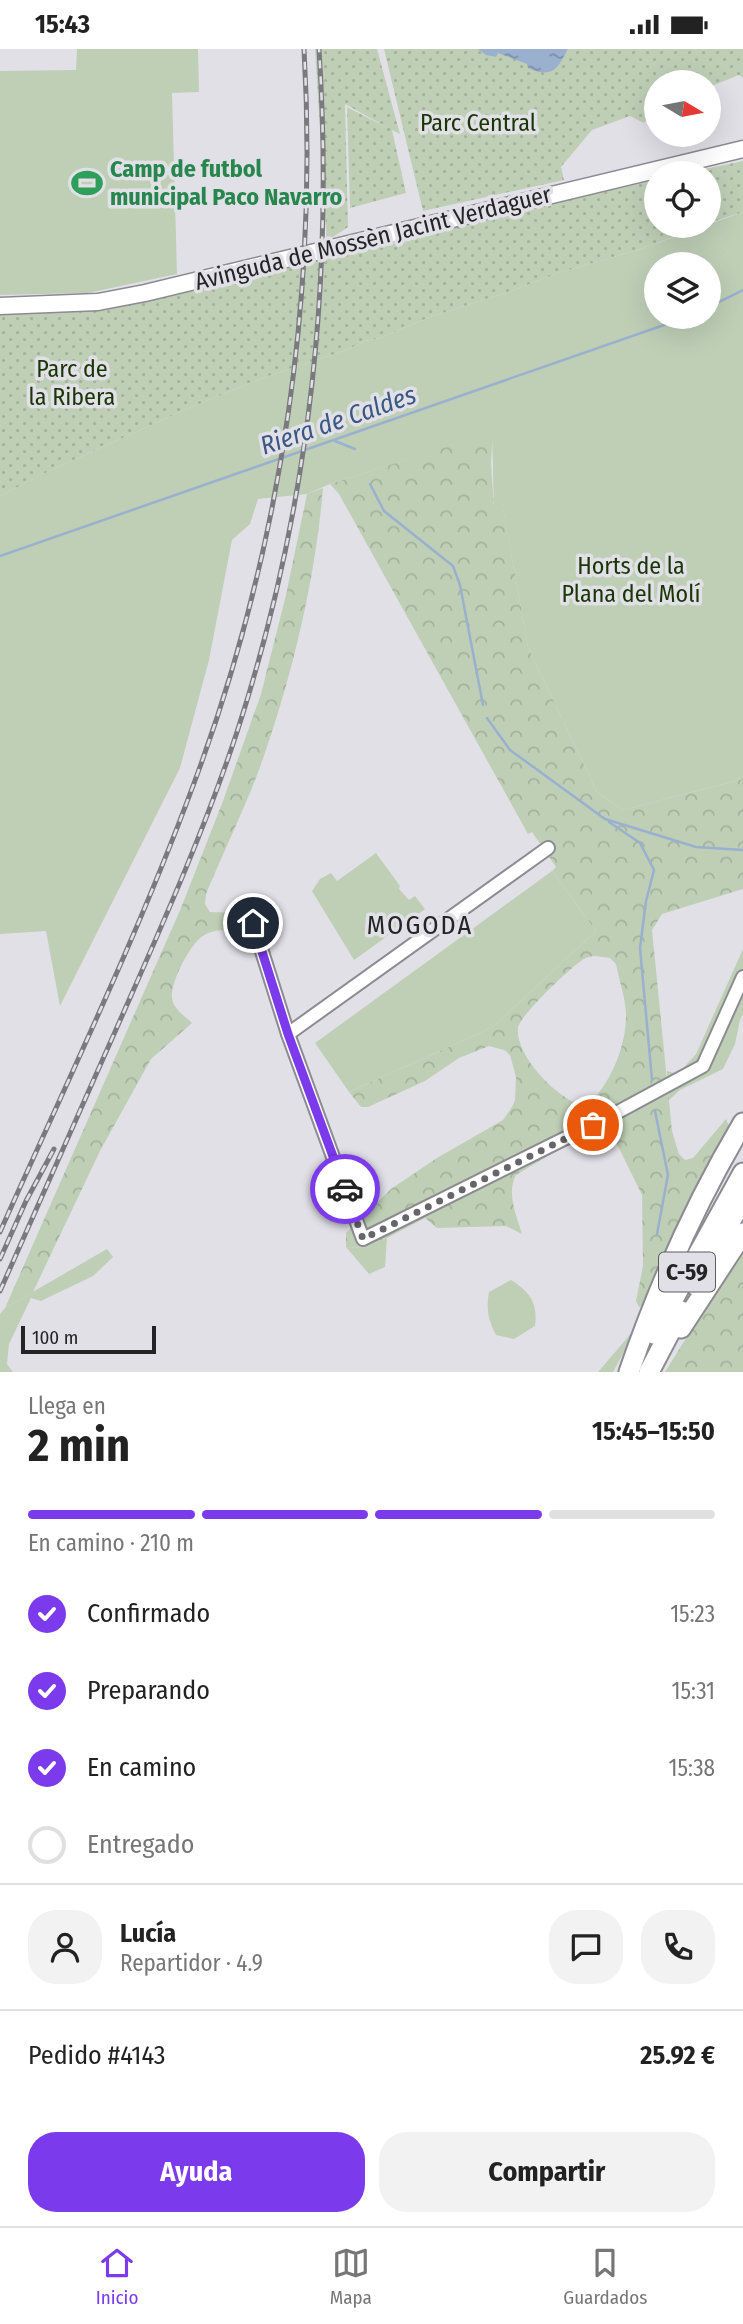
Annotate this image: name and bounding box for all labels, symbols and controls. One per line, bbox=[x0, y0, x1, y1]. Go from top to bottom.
text: 15:43 bbox=[35, 9, 90, 40]
north arrow bbox=[644, 70, 721, 147]
map controls bbox=[644, 70, 721, 329]
park label: Parc Central bbox=[420, 109, 536, 137]
place label: Camp de futbol municipal Paco Navarro bbox=[110, 155, 343, 211]
button: locate bbox=[644, 161, 721, 238]
sports icon: Camp de futbol municipal Paco Navarro bbox=[70, 166, 104, 200]
street label: Avinguda de Mossèn Jacint Verdaguer bbox=[192, 180, 555, 296]
button: layers bbox=[644, 252, 721, 329]
park label: Parc de la Ribera bbox=[29, 355, 115, 411]
water label: Riera de Caldes bbox=[256, 379, 420, 462]
park label: Horts de la Plana del Molí bbox=[561, 552, 701, 608]
pin bbox=[223, 893, 283, 953]
icon: home bbox=[234, 904, 272, 942]
district label: MOGODA bbox=[367, 910, 473, 941]
pin bbox=[563, 1095, 623, 1155]
icon: bag bbox=[574, 1106, 612, 1144]
courier bbox=[310, 1154, 380, 1224]
icon: car bbox=[326, 1170, 364, 1208]
road number: C-59 bbox=[659, 1253, 715, 1291]
scale bar bbox=[21, 1323, 156, 1355]
text: 100 m bbox=[32, 1326, 78, 1349]
text: Llega en bbox=[28, 1392, 106, 1420]
text: 15:45–15:50 bbox=[592, 1416, 715, 1447]
text: 2 min bbox=[28, 1418, 130, 1473]
text: En camino · 210 m bbox=[28, 1529, 194, 1557]
icon: check bbox=[28, 1595, 66, 1633]
text: Confirmado bbox=[87, 1598, 210, 1629]
text: 15:23 bbox=[670, 1600, 715, 1628]
icon: check bbox=[28, 1672, 66, 1710]
text: Preparando bbox=[87, 1675, 210, 1706]
text: 15:31 bbox=[672, 1677, 715, 1705]
icon: check bbox=[28, 1749, 66, 1787]
text: En camino bbox=[87, 1752, 196, 1783]
text: 15:38 bbox=[669, 1754, 715, 1782]
text: Entregado bbox=[87, 1829, 194, 1860]
button: person bbox=[28, 1910, 102, 1984]
button: chat bbox=[549, 1910, 623, 1984]
button: phone bbox=[641, 1910, 715, 1984]
text: Lucía bbox=[120, 1918, 176, 1949]
text: Repartidor · 4.9 bbox=[120, 1949, 263, 1977]
text: Pedido #4143 bbox=[28, 2040, 165, 2071]
text: 25.92 € bbox=[640, 2040, 715, 2071]
button: Ayuda bbox=[28, 2132, 365, 2212]
button: Compartir bbox=[379, 2132, 715, 2212]
tab: Inicio bbox=[96, 2244, 138, 2309]
tab: Mapa bbox=[330, 2244, 372, 2309]
tab: Guardados bbox=[563, 2244, 647, 2309]

